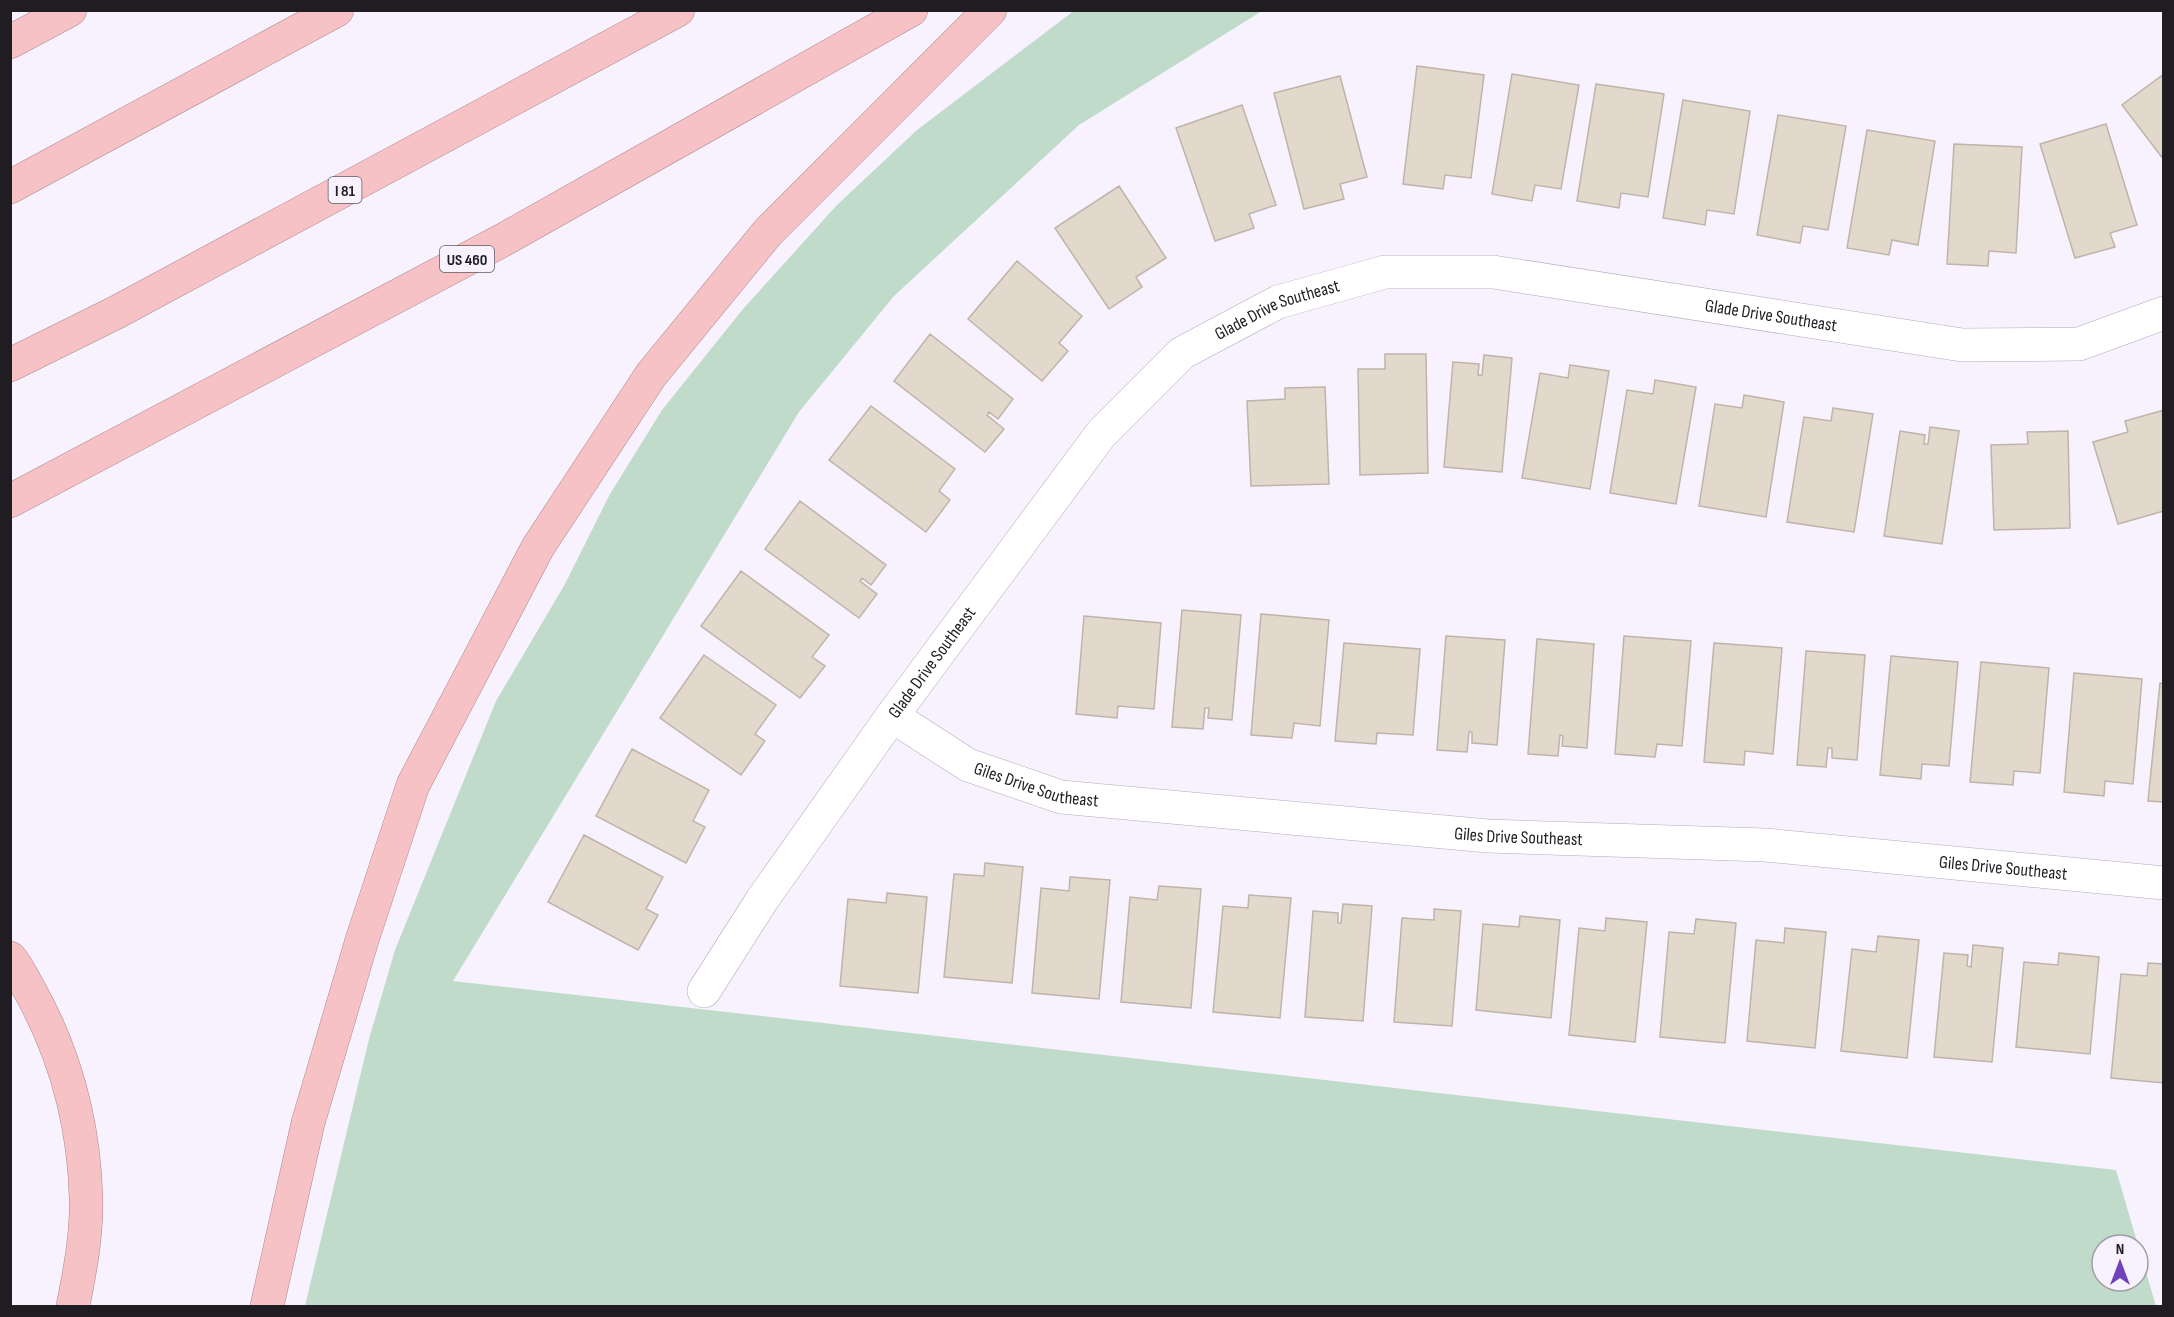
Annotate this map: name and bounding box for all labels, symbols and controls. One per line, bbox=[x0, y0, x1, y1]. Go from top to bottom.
road number: I 81 bbox=[328, 177, 362, 203]
road number: US 460 bbox=[440, 246, 494, 272]
street label: Glade Drive Southeast bbox=[1211, 275, 1342, 345]
street label: Glade Drive Southeast bbox=[1703, 295, 1839, 336]
street label: Glade Drive Southeast bbox=[884, 602, 981, 722]
street label: Giles Drive Southeast bbox=[971, 758, 1100, 811]
street label: Giles Drive Southeast bbox=[1453, 823, 1584, 850]
street label: Giles Drive Southeast bbox=[1938, 852, 2069, 885]
north arrow bbox=[2090, 1233, 2150, 1293]
text: N bbox=[2116, 1240, 2124, 1259]

